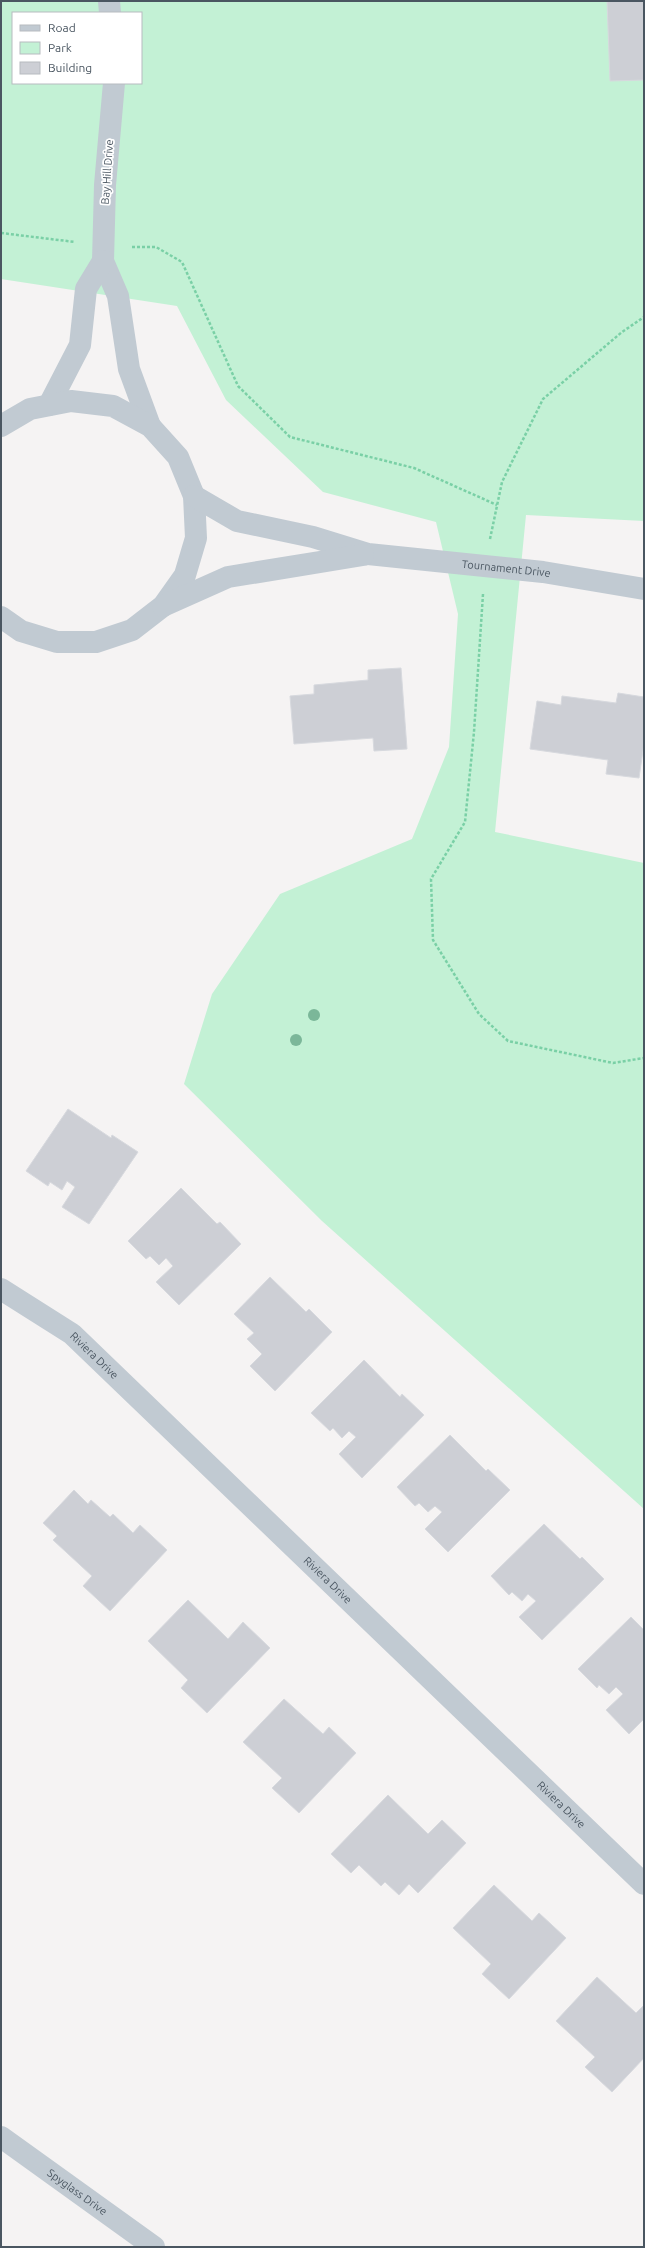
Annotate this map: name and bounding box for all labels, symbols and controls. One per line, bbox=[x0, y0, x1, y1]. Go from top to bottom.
legend bbox=[12, 12, 142, 84]
text: Road bbox=[48, 21, 76, 34]
text: Park bbox=[48, 41, 72, 54]
text: Building bbox=[48, 61, 92, 74]
street label: Bay Hill Drive bbox=[99, 139, 115, 205]
street label: Tournament Drive bbox=[461, 558, 552, 579]
street label: Riviera Drive bbox=[68, 1330, 121, 1381]
street label: Riviera Drive bbox=[301, 1554, 354, 1606]
street label: Riviera Drive bbox=[535, 1779, 588, 1830]
street label: Spyglass Drive bbox=[45, 2166, 109, 2217]

